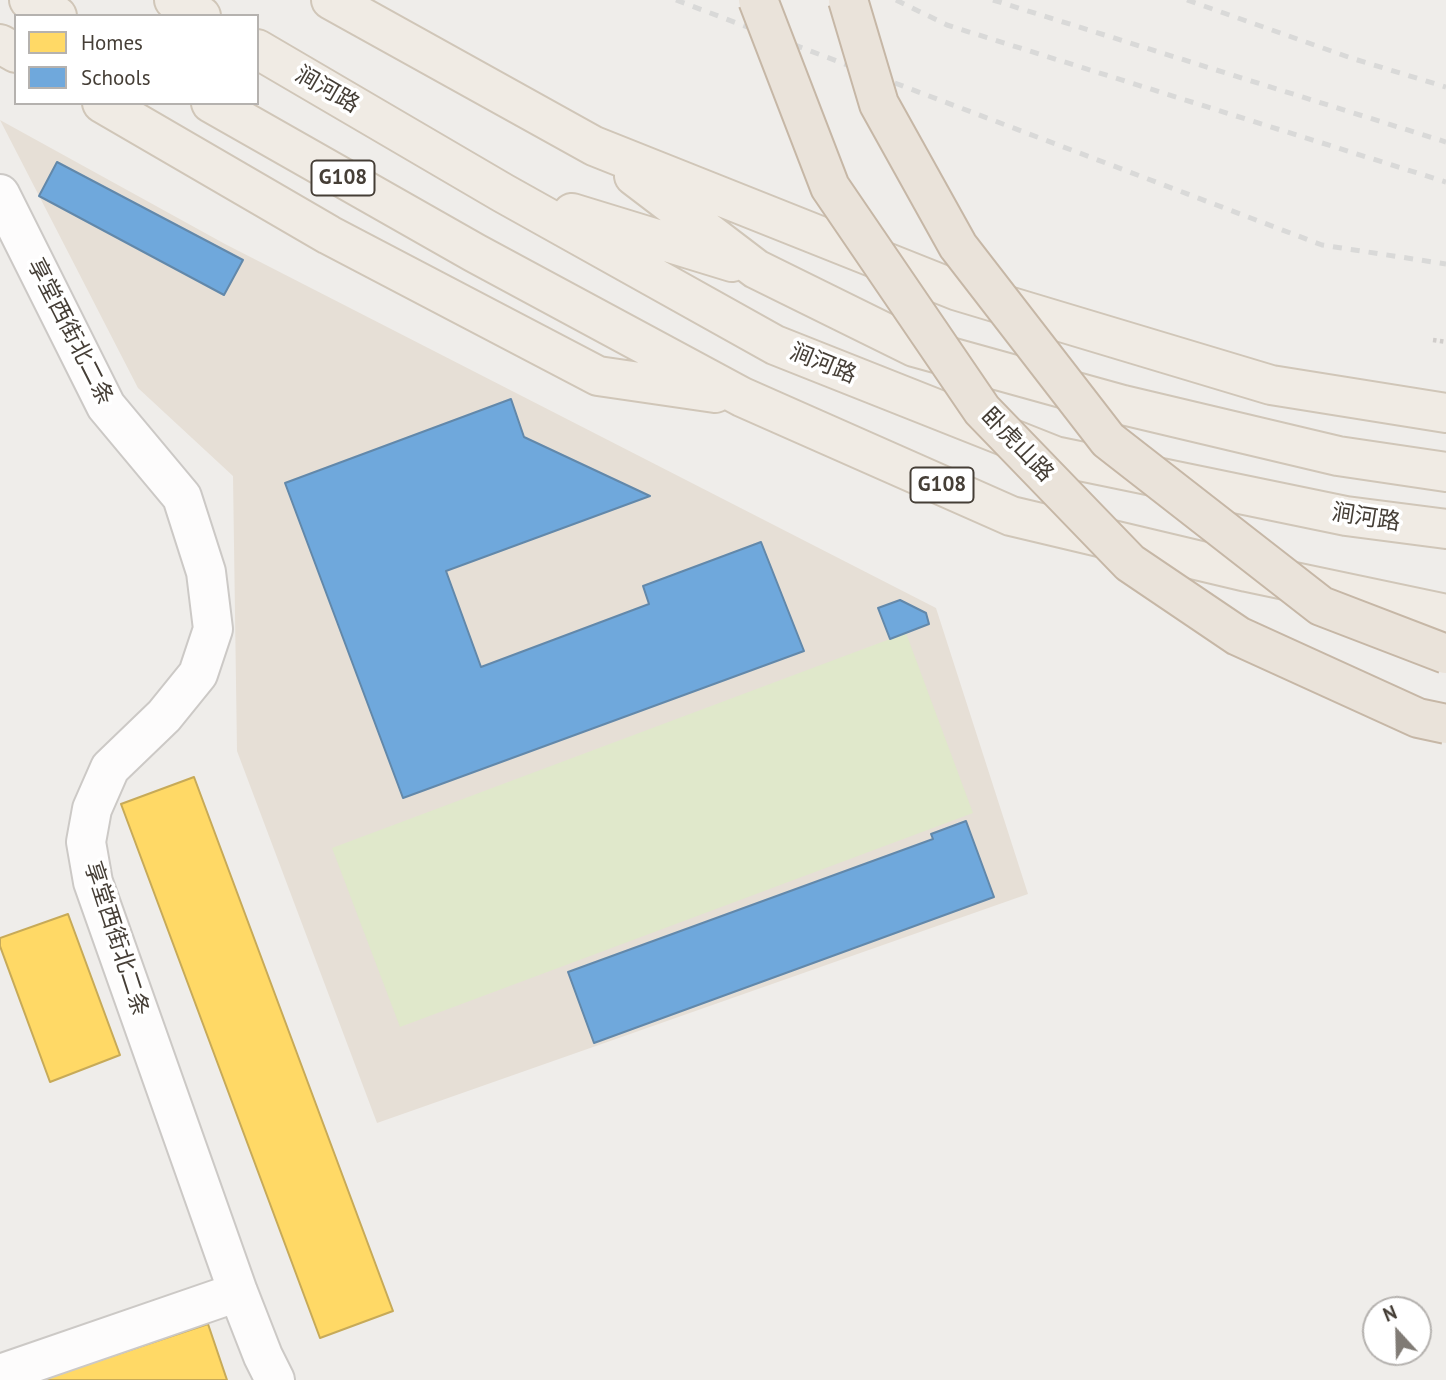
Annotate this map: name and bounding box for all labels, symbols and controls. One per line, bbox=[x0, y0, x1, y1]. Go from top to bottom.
legend bbox=[14, 14, 259, 105]
text: Homes bbox=[81, 29, 143, 56]
street label: 涧河路 bbox=[290, 61, 364, 119]
text: Schools bbox=[81, 64, 151, 91]
road number: G108 bbox=[312, 160, 374, 196]
street label: 享堂西街北二条 bbox=[21, 254, 119, 410]
street label: 涧河路 bbox=[786, 338, 860, 390]
street label: 卧虎山路 bbox=[975, 402, 1059, 488]
road number: G108 bbox=[911, 468, 974, 503]
street label: 涧河路 bbox=[1330, 499, 1402, 537]
street label: 享堂西街北二条 bbox=[78, 858, 154, 1020]
north arrow bbox=[1362, 1296, 1432, 1366]
text: N bbox=[1380, 1300, 1400, 1327]

